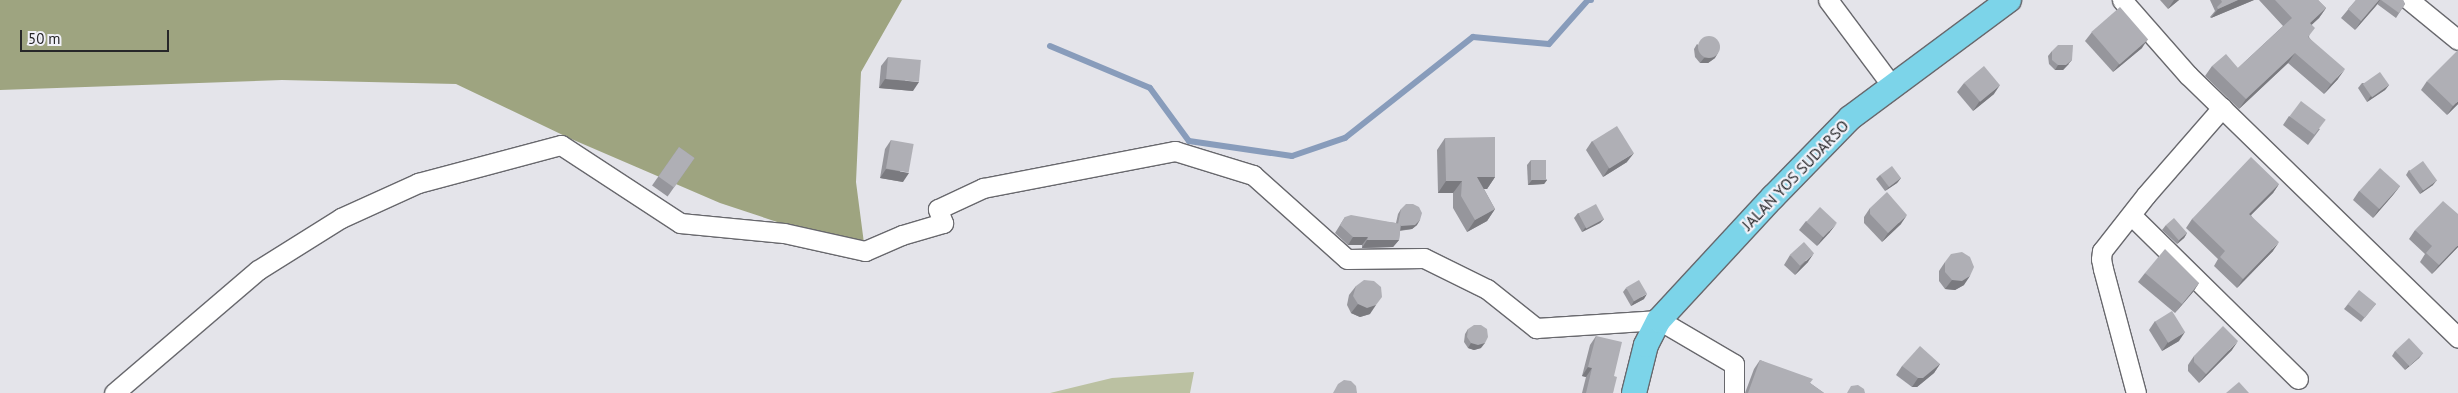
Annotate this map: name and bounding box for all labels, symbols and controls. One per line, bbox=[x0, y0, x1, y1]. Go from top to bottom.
scale bar bbox=[22, 20, 171, 52]
text: 50 m bbox=[28, 29, 61, 48]
street label: JALAN YOS SUDARSO bbox=[1737, 116, 1853, 234]

